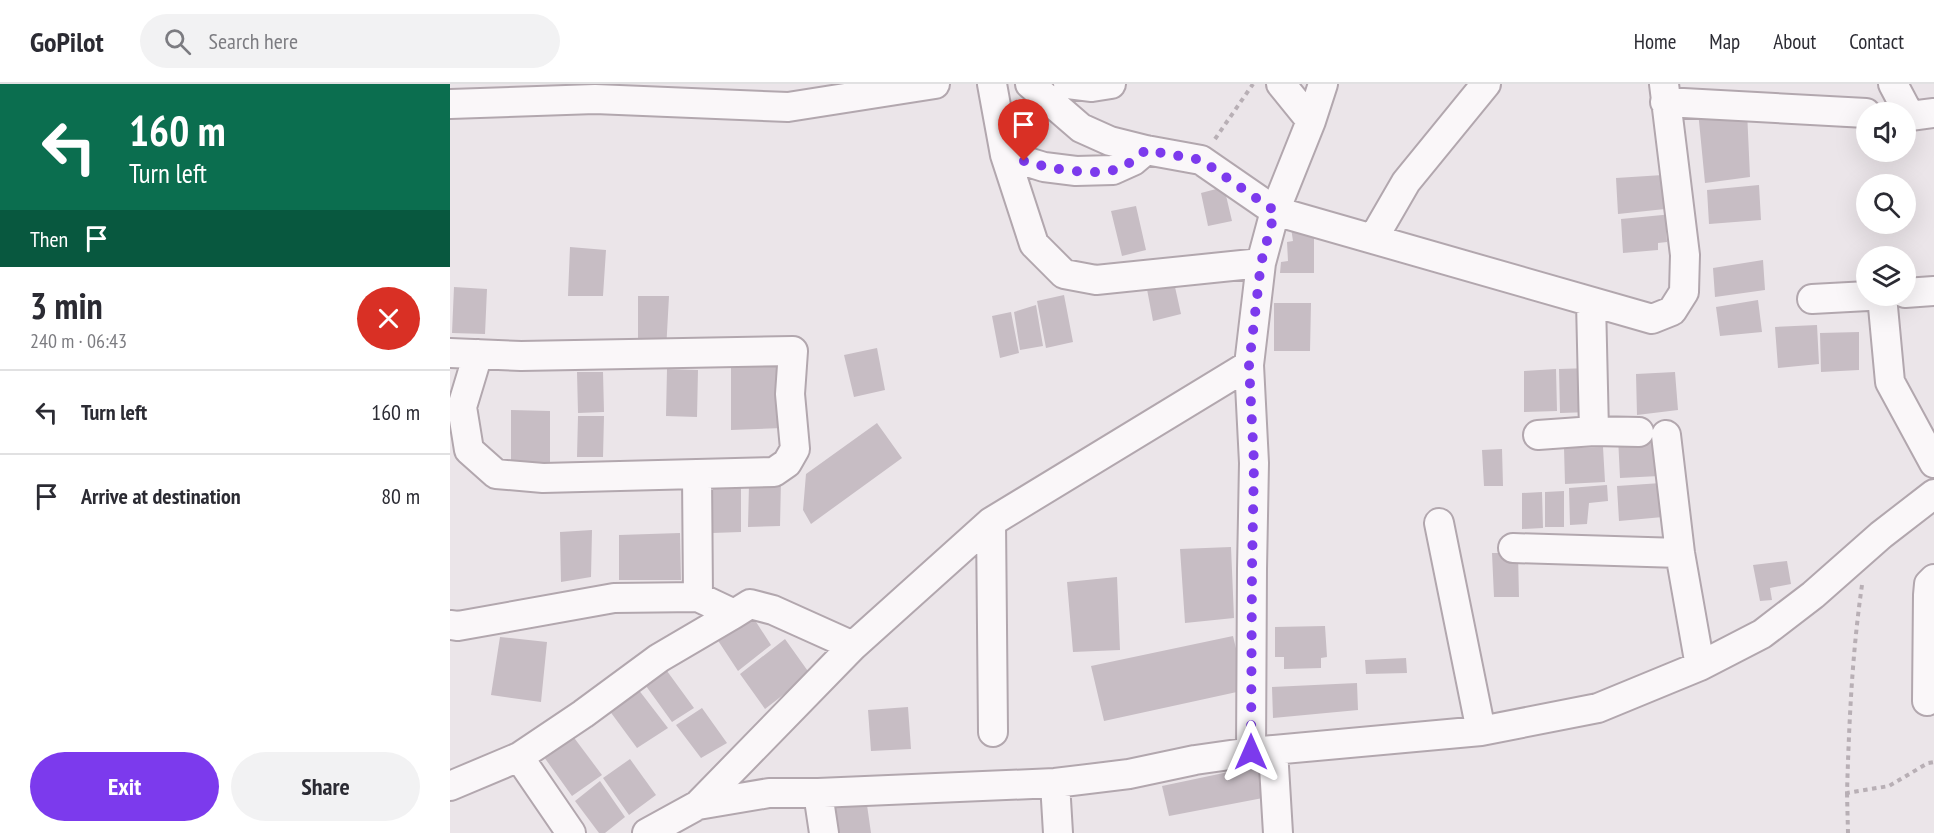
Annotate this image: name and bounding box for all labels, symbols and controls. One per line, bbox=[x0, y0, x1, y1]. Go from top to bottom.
search box bbox=[140, 14, 560, 68]
text: GoPilot bbox=[30, 23, 104, 60]
icon: search bbox=[161, 25, 194, 58]
text: Search here bbox=[209, 27, 298, 55]
text: Home bbox=[1634, 28, 1676, 55]
text: Map bbox=[1709, 28, 1740, 55]
text: About bbox=[1773, 28, 1816, 55]
text: Contact bbox=[1849, 28, 1904, 55]
pin bbox=[998, 99, 1049, 161]
map controls bbox=[1856, 102, 1916, 306]
button: sound bbox=[1856, 102, 1916, 162]
text: 160 m bbox=[129, 103, 226, 158]
icon: left bbox=[30, 108, 108, 186]
icon: arrive bbox=[1007, 108, 1040, 141]
text: Turn left bbox=[129, 156, 207, 190]
button: search bbox=[1856, 174, 1916, 234]
icon: arrive bbox=[80, 222, 113, 255]
text: Then bbox=[30, 225, 68, 253]
button: layers bbox=[1856, 246, 1916, 306]
text: 3 min bbox=[30, 282, 103, 329]
button: close bbox=[357, 287, 420, 350]
text: 240 m · 06:43 bbox=[30, 328, 127, 354]
icon: left bbox=[30, 396, 63, 429]
text: Turn left bbox=[81, 398, 147, 426]
text: 160 m bbox=[371, 398, 420, 426]
icon: arrive bbox=[30, 480, 63, 513]
text: Arrive at destination bbox=[81, 482, 241, 510]
text: 80 m bbox=[381, 482, 420, 510]
position arrow bbox=[1219, 720, 1283, 784]
button: Exit bbox=[30, 752, 219, 821]
button: Share bbox=[231, 752, 420, 821]

